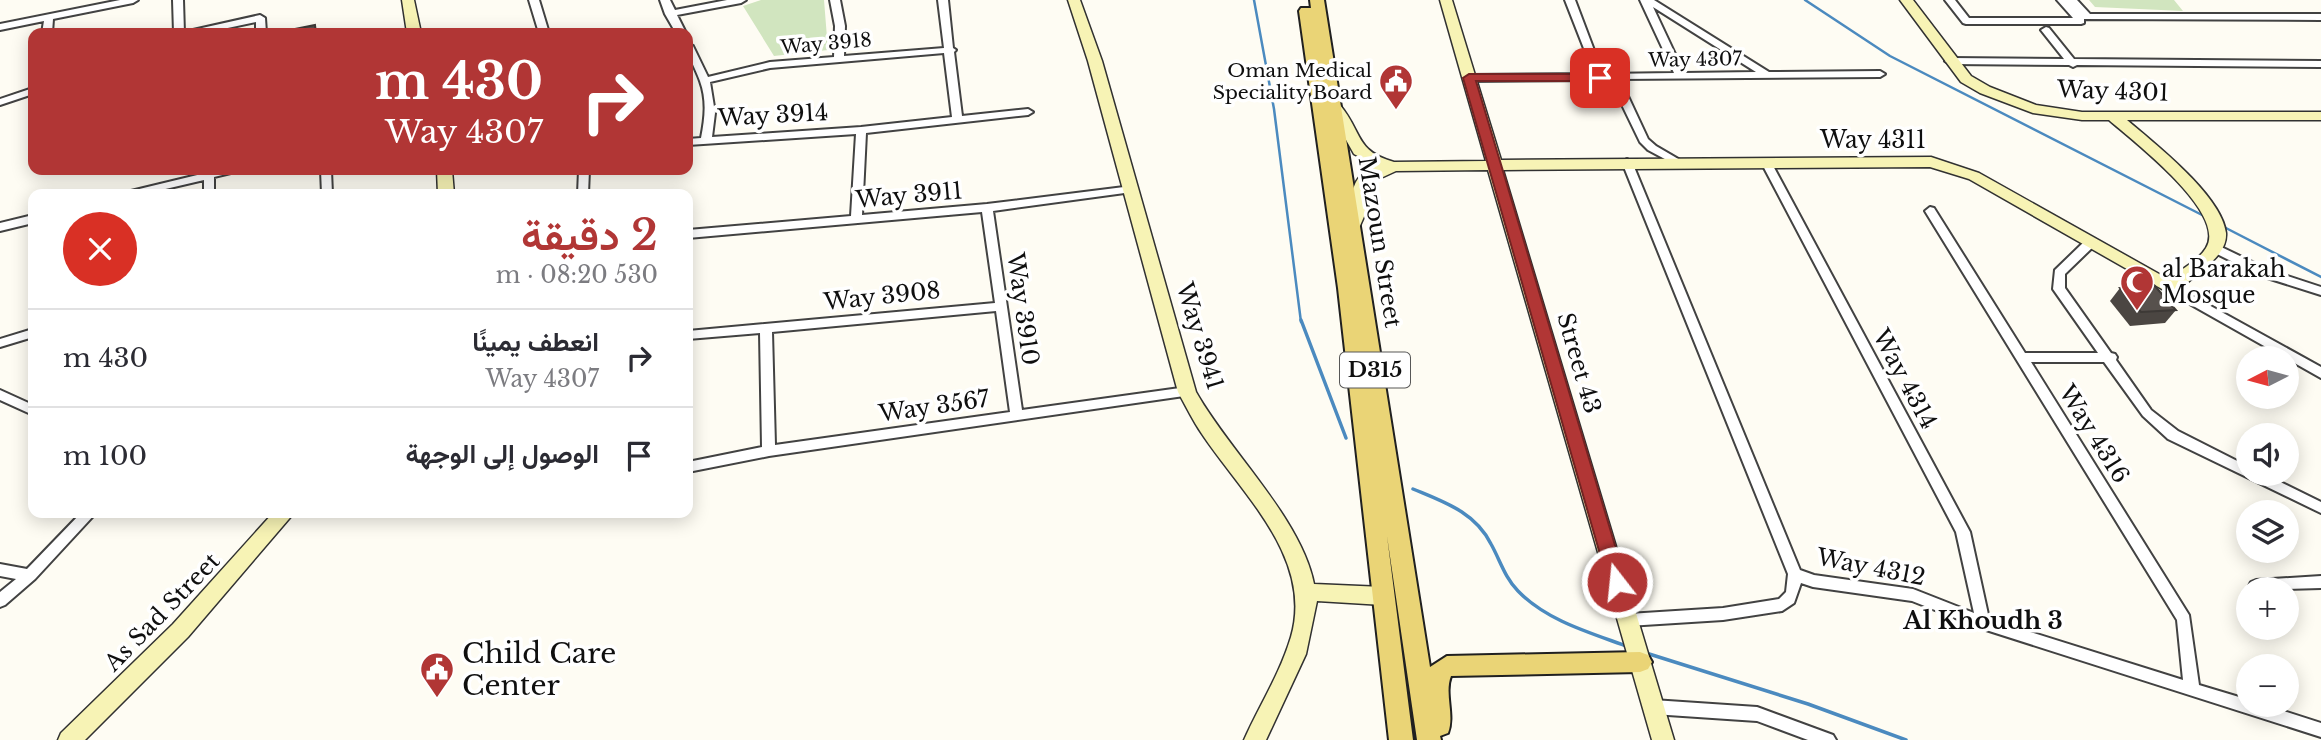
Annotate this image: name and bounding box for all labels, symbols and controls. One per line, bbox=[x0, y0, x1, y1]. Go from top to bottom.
street label: Way 3918 bbox=[778, 28, 873, 59]
street label: Way 4307 bbox=[1647, 47, 1743, 72]
pin bbox=[1570, 48, 1630, 108]
text: 430 m bbox=[375, 51, 543, 112]
icon: right bbox=[567, 56, 658, 147]
place label: Oman Medical Speciality Board bbox=[1213, 59, 1372, 104]
icon: arrive bbox=[1581, 59, 1619, 97]
public building icon: Oman Medical Speciality Board bbox=[1377, 62, 1415, 111]
street label: Way 4301 bbox=[2055, 75, 2170, 107]
street label: Way 3914 bbox=[716, 98, 829, 132]
text: Way 4307 bbox=[385, 112, 543, 152]
street label: Way 4311 bbox=[1819, 126, 1926, 154]
street label: Mazoun Street bbox=[1353, 155, 1407, 330]
street label: Way 3911 bbox=[853, 176, 964, 214]
text: 2 دقيقة bbox=[521, 209, 658, 261]
button: close bbox=[63, 212, 137, 286]
street label: Way 3910 bbox=[1001, 250, 1045, 367]
place label: al Barakah Mosque bbox=[2162, 255, 2286, 309]
text: 530 m · 08:20 bbox=[496, 261, 658, 289]
mosque icon: al Barakah Mosque bbox=[2118, 263, 2156, 312]
street label: Way 3908 bbox=[821, 276, 942, 316]
street label: Way 3941 bbox=[1170, 278, 1230, 393]
street label: Street 43 bbox=[1551, 309, 1607, 417]
street label: Way 4314 bbox=[1867, 323, 1943, 434]
text: انعطف يمينًا bbox=[472, 326, 599, 358]
icon: right bbox=[620, 339, 658, 377]
text: 430 m bbox=[63, 342, 148, 374]
north arrow bbox=[2236, 346, 2300, 410]
map controls bbox=[2236, 346, 2299, 717]
road number: D315 bbox=[1340, 352, 1410, 388]
text: Way 4307 bbox=[486, 365, 599, 393]
street label: Way 4316 bbox=[2052, 379, 2135, 488]
street label: Way 3567 bbox=[876, 384, 992, 428]
button: sound bbox=[2236, 423, 2299, 486]
icon: arrive bbox=[620, 437, 658, 475]
text: الوصول إلى الوجهة bbox=[405, 438, 599, 470]
text: 100 m bbox=[63, 440, 147, 472]
button: layers bbox=[2236, 500, 2299, 563]
street label: Way 4312 bbox=[1813, 543, 1928, 591]
position arrow bbox=[1580, 545, 1654, 619]
street label: As Sad Street bbox=[98, 547, 226, 678]
button: + bbox=[2236, 577, 2299, 640]
district label: Al Khoudh 3 bbox=[1902, 606, 2063, 635]
place label: Child Care Center bbox=[462, 636, 616, 703]
public building icon: Child Care Center bbox=[418, 650, 456, 699]
button: − bbox=[2236, 654, 2299, 717]

